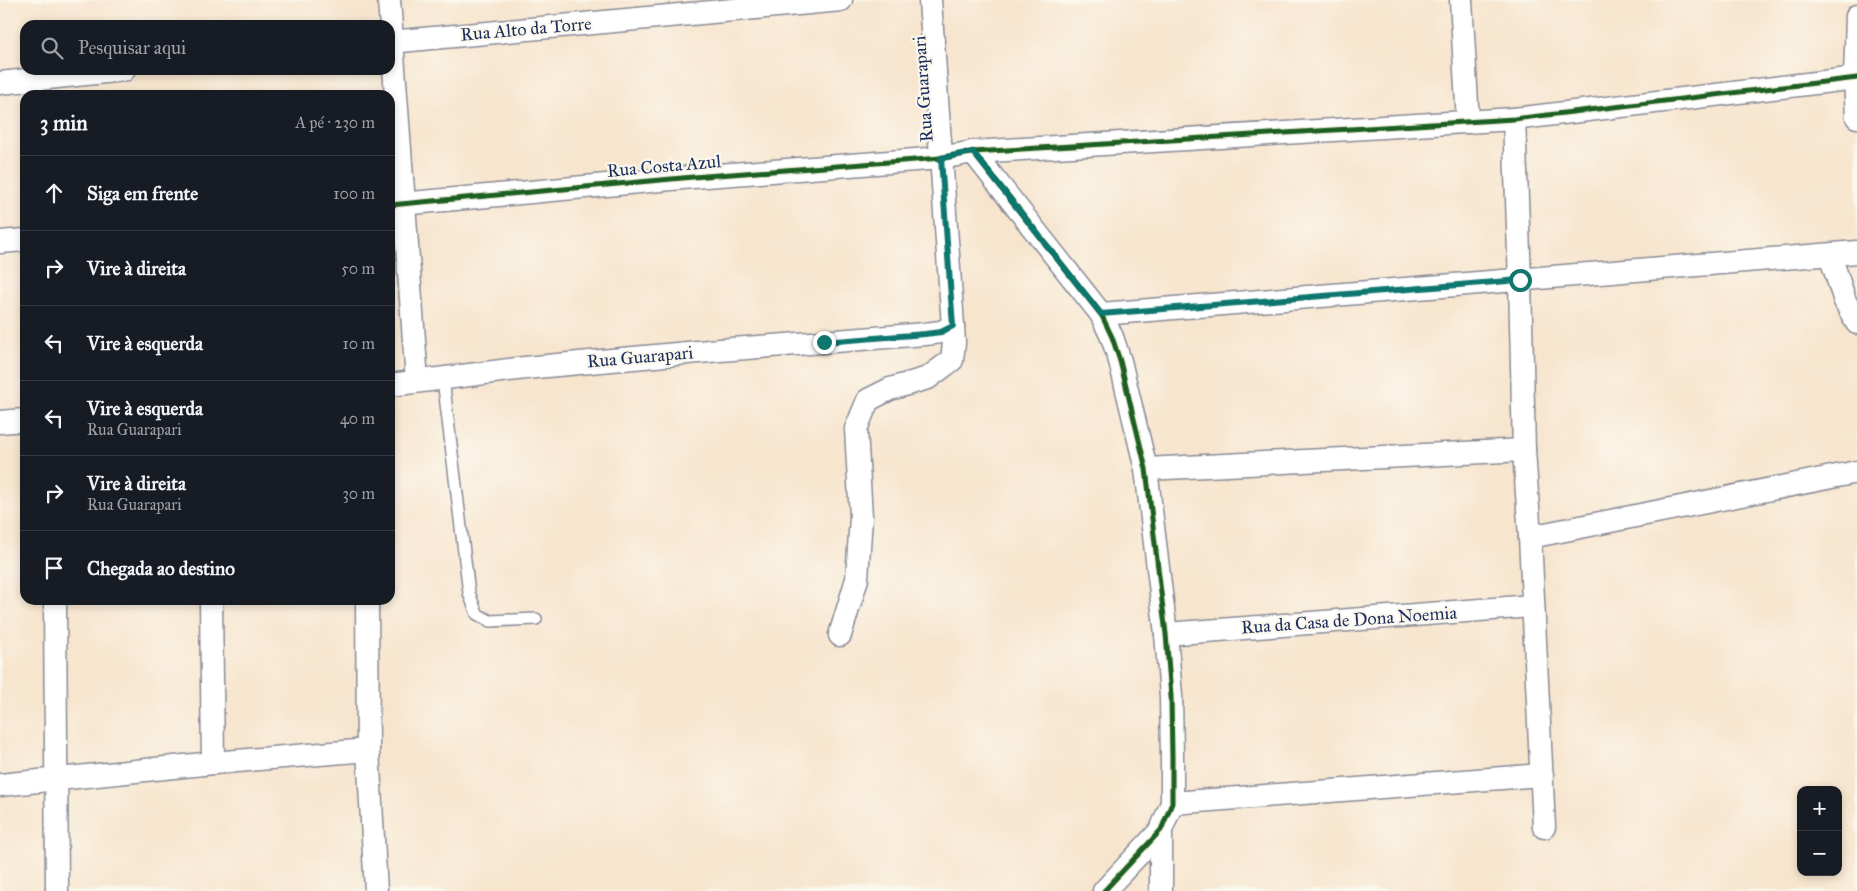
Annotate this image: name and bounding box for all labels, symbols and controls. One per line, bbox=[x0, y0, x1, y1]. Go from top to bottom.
street label: Rua Alto da Torre bbox=[460, 12, 592, 46]
search box bbox=[20, 20, 395, 75]
icon: search bbox=[38, 34, 66, 62]
street label: Rua Guarapari bbox=[908, 35, 938, 143]
text: Pesquisar aqui bbox=[78, 36, 186, 59]
text: 3 min bbox=[40, 110, 88, 136]
text: A pé · 230 m bbox=[295, 113, 375, 132]
street label: Rua Costa Azul bbox=[606, 150, 722, 182]
icon: ahead bbox=[40, 179, 68, 207]
text: Siga em frente bbox=[87, 182, 198, 205]
text: 100 m bbox=[333, 184, 375, 203]
icon: right bbox=[40, 254, 68, 282]
text: Vire à direita bbox=[87, 257, 186, 280]
text: 50 m bbox=[341, 259, 375, 278]
route start bbox=[1509, 269, 1532, 292]
icon: left bbox=[40, 329, 68, 357]
route end bbox=[813, 331, 836, 354]
text: Vire à esquerda bbox=[87, 332, 203, 355]
text: 10 m bbox=[343, 334, 375, 353]
street label: Rua Guarapari bbox=[586, 341, 694, 373]
text: Vire à esquerda bbox=[87, 397, 203, 420]
icon: left bbox=[40, 404, 68, 432]
text: 40 m bbox=[340, 409, 375, 428]
text: Rua Guarapari bbox=[87, 420, 182, 439]
text: Vire à direita bbox=[87, 472, 186, 495]
icon: right bbox=[40, 479, 68, 507]
text: 30 m bbox=[342, 484, 375, 503]
text: Rua Guarapari bbox=[87, 495, 182, 514]
icon: arrive bbox=[40, 554, 68, 582]
text: Chegada ao destino bbox=[87, 557, 235, 580]
street label: Rua da Casa de Dona Noemia bbox=[1240, 601, 1458, 639]
map controls bbox=[1797, 786, 1842, 876]
button: + bbox=[1797, 786, 1842, 831]
button: − bbox=[1797, 831, 1842, 876]

